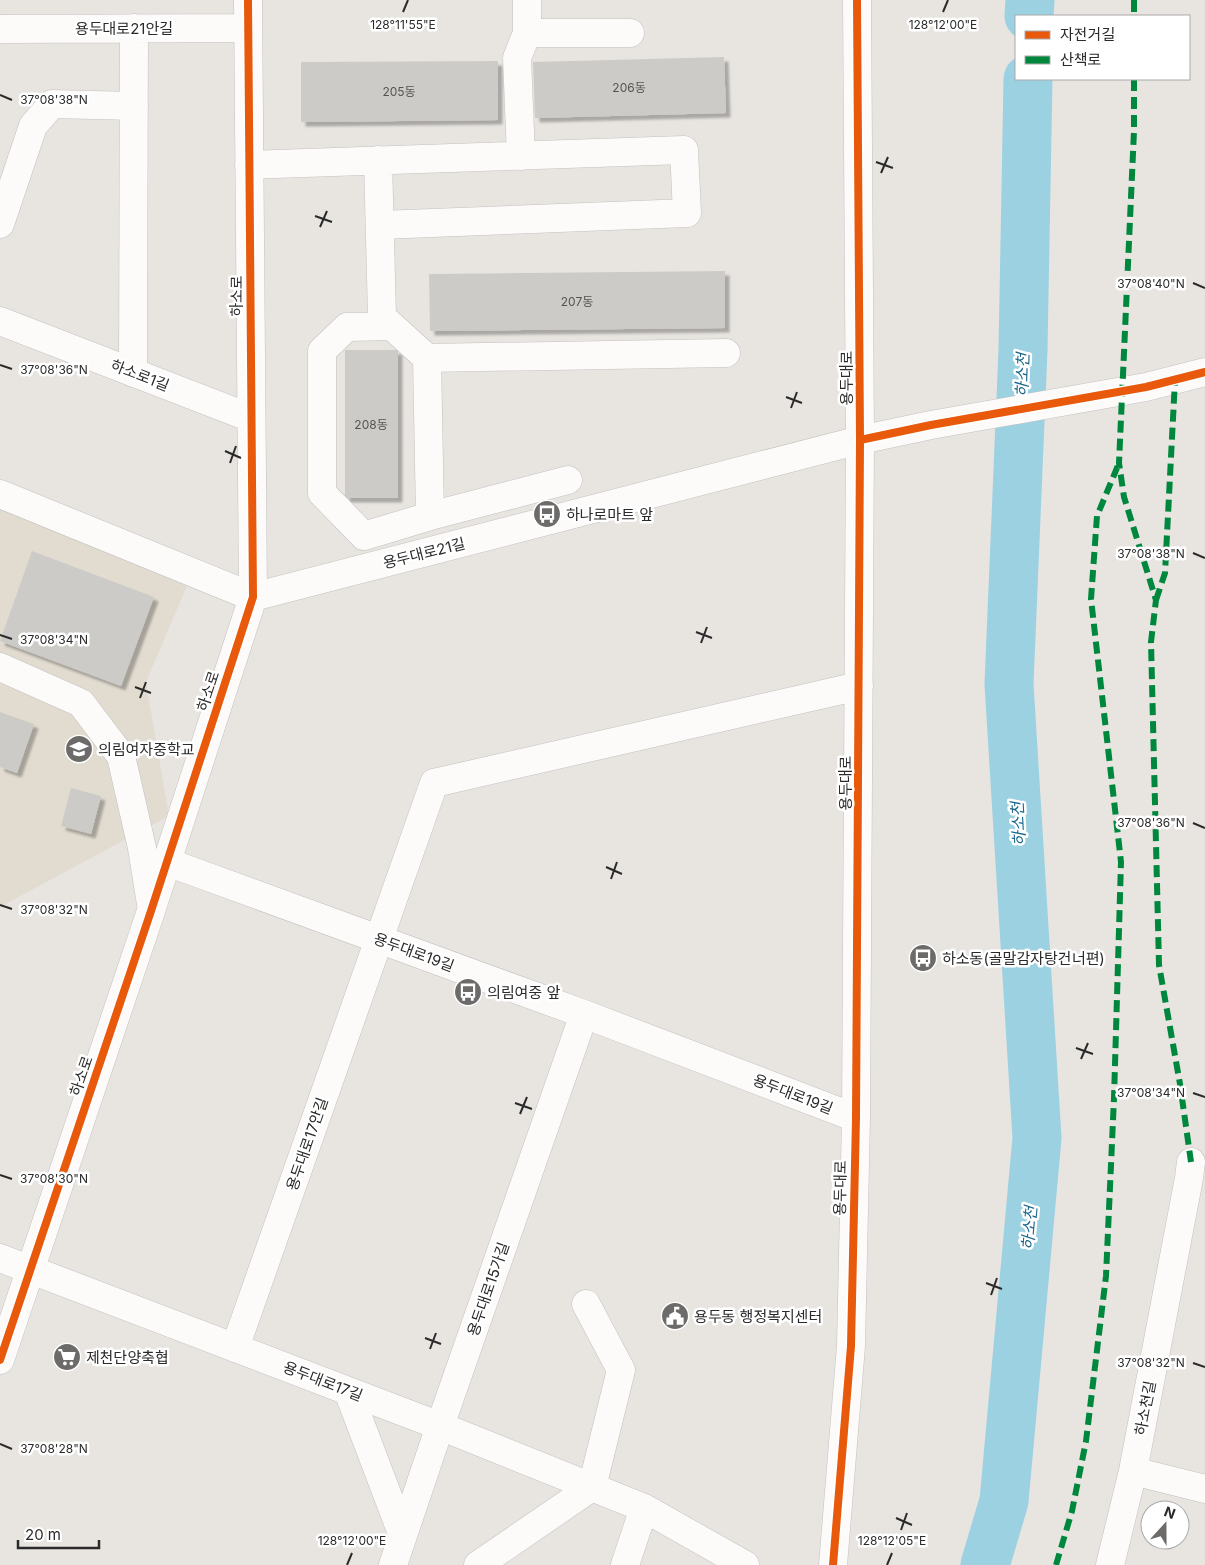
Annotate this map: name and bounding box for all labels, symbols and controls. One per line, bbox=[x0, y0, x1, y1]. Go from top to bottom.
legend bbox=[1015, 15, 1190, 80]
text: 128°11'55"E bbox=[370, 17, 436, 32]
text: 128°12'00"E bbox=[909, 17, 977, 32]
street label: 용두대로21안길 bbox=[75, 19, 173, 38]
text: 자전거길 bbox=[1060, 25, 1115, 44]
text: 산책로 bbox=[1060, 50, 1101, 69]
house number: 206동 bbox=[612, 80, 646, 95]
house number: 205동 bbox=[382, 84, 416, 99]
text: 37°08'38"N bbox=[20, 92, 88, 107]
street label: 하소로 bbox=[227, 275, 246, 317]
text: 37°08'40"N bbox=[1117, 276, 1185, 291]
house number: 207동 bbox=[561, 294, 593, 309]
street label: 용두대로 bbox=[837, 350, 856, 406]
water label: 하소천 bbox=[1011, 350, 1033, 397]
street label: 하소로1길 bbox=[108, 355, 172, 395]
text: 37°08'36"N bbox=[20, 362, 88, 377]
house number: 208동 bbox=[354, 417, 388, 432]
bus stop icon: 하나로마트 앞 bbox=[532, 499, 562, 529]
place label: 하나로마트 앞 bbox=[566, 505, 653, 524]
street label: 용두대로21길 bbox=[381, 534, 467, 572]
text: 37°08'38"N bbox=[1117, 546, 1185, 561]
text: 37°08'34"N bbox=[20, 632, 88, 647]
street label: 하소로 bbox=[193, 668, 223, 714]
school or university icon: 의림여자중학교 bbox=[64, 734, 94, 764]
place label: 의림여자중학교 bbox=[98, 740, 195, 759]
street label: 용두대로 bbox=[836, 755, 855, 811]
water label: 하소천 bbox=[1007, 799, 1029, 847]
text: 37°08'36"N bbox=[1117, 815, 1185, 830]
text: 37°08'32"N bbox=[20, 902, 88, 917]
street label: 용두대로19길 bbox=[371, 929, 457, 975]
bus stop icon: 하소동(골말감자탕건너편) bbox=[908, 943, 938, 973]
place label: 하소동(골말감자탕건너편) bbox=[942, 949, 1105, 968]
bus stop icon: 의림여중 앞 bbox=[453, 977, 483, 1007]
place label: 의림여중 앞 bbox=[487, 983, 560, 1002]
street label: 하소로 bbox=[65, 1053, 97, 1099]
street label: 용두대로19길 bbox=[750, 1070, 836, 1118]
text: 37°08'34"N bbox=[1117, 1085, 1185, 1100]
street label: 용두대로17안길 bbox=[282, 1095, 332, 1193]
street label: 용두대로 bbox=[830, 1160, 850, 1216]
text: 37°08'30"N bbox=[20, 1171, 88, 1186]
water label: 하소천 bbox=[1017, 1203, 1041, 1251]
street label: 용두대로15가길 bbox=[463, 1240, 513, 1338]
public building icon: 용두동 행정복지센터 bbox=[660, 1301, 690, 1331]
place label: 용두동 행정복지센터 bbox=[694, 1307, 822, 1326]
supermarket icon: 제천단양축협 bbox=[52, 1342, 82, 1372]
place label: 제천단양축협 bbox=[86, 1348, 169, 1367]
text: 37°08'32"N bbox=[1117, 1355, 1185, 1370]
street label: 용두대로17길 bbox=[281, 1357, 365, 1405]
street label: 하소천길 bbox=[1130, 1379, 1160, 1437]
text: 37°08'28"N bbox=[20, 1441, 88, 1456]
north arrow bbox=[1140, 1500, 1190, 1550]
text: N bbox=[1162, 1503, 1178, 1522]
scale bar bbox=[18, 1518, 99, 1550]
text: 20 m bbox=[25, 1525, 61, 1544]
text: 128°12'00"E bbox=[318, 1533, 386, 1548]
text: 128°12'05"E bbox=[858, 1533, 926, 1548]

